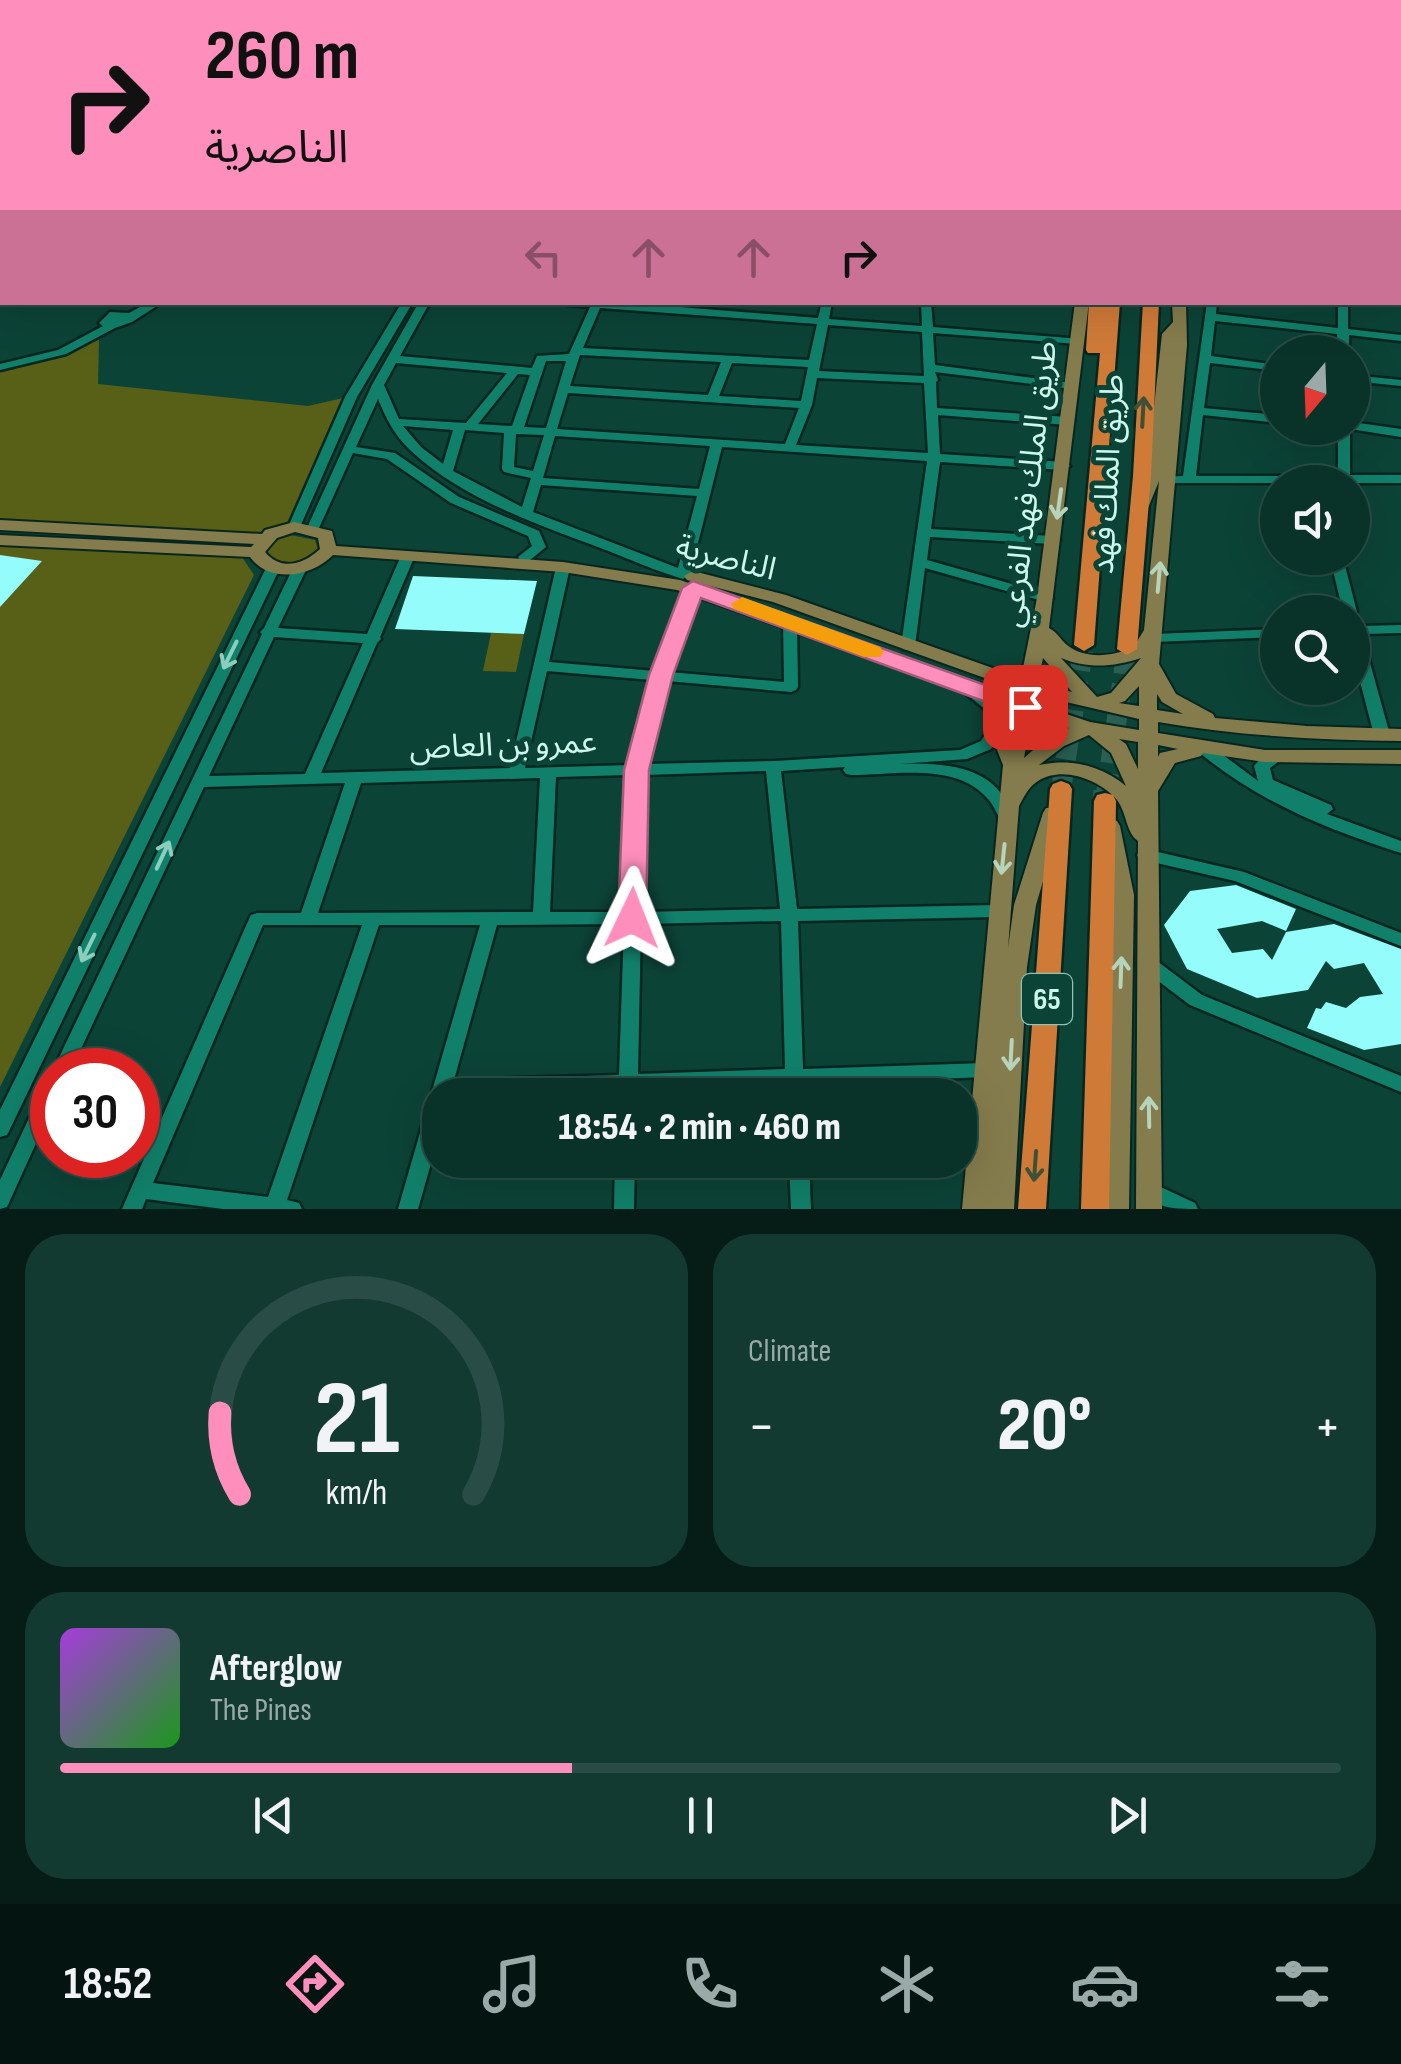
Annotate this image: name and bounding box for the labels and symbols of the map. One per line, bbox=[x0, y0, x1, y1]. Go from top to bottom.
north arrow bbox=[1260, 335, 1370, 445]
street label: طريق الملك فهد الفرعي bbox=[993, 339, 1070, 630]
street label: طريق الملك فهد bbox=[1084, 373, 1133, 575]
one-way arrow bbox=[1134, 396, 1153, 428]
one-way arrow bbox=[1049, 487, 1067, 519]
street label: الناصرية bbox=[671, 527, 780, 590]
one-way arrow bbox=[1150, 562, 1169, 594]
one-way arrow bbox=[220, 640, 239, 670]
pin bbox=[983, 665, 1068, 750]
street label: عمرو بن العاص bbox=[409, 723, 597, 768]
one-way arrow bbox=[155, 841, 174, 871]
one-way arrow bbox=[993, 842, 1012, 874]
position arrow bbox=[580, 866, 684, 970]
one-way arrow bbox=[78, 932, 97, 962]
one-way arrow bbox=[1112, 956, 1131, 988]
road number: 65 bbox=[1022, 974, 1072, 1024]
one-way arrow bbox=[1001, 1039, 1020, 1071]
speed limit sign: 30 bbox=[30, 1048, 160, 1178]
one-way arrow bbox=[1140, 1096, 1158, 1128]
one-way arrow bbox=[1026, 1149, 1045, 1181]

